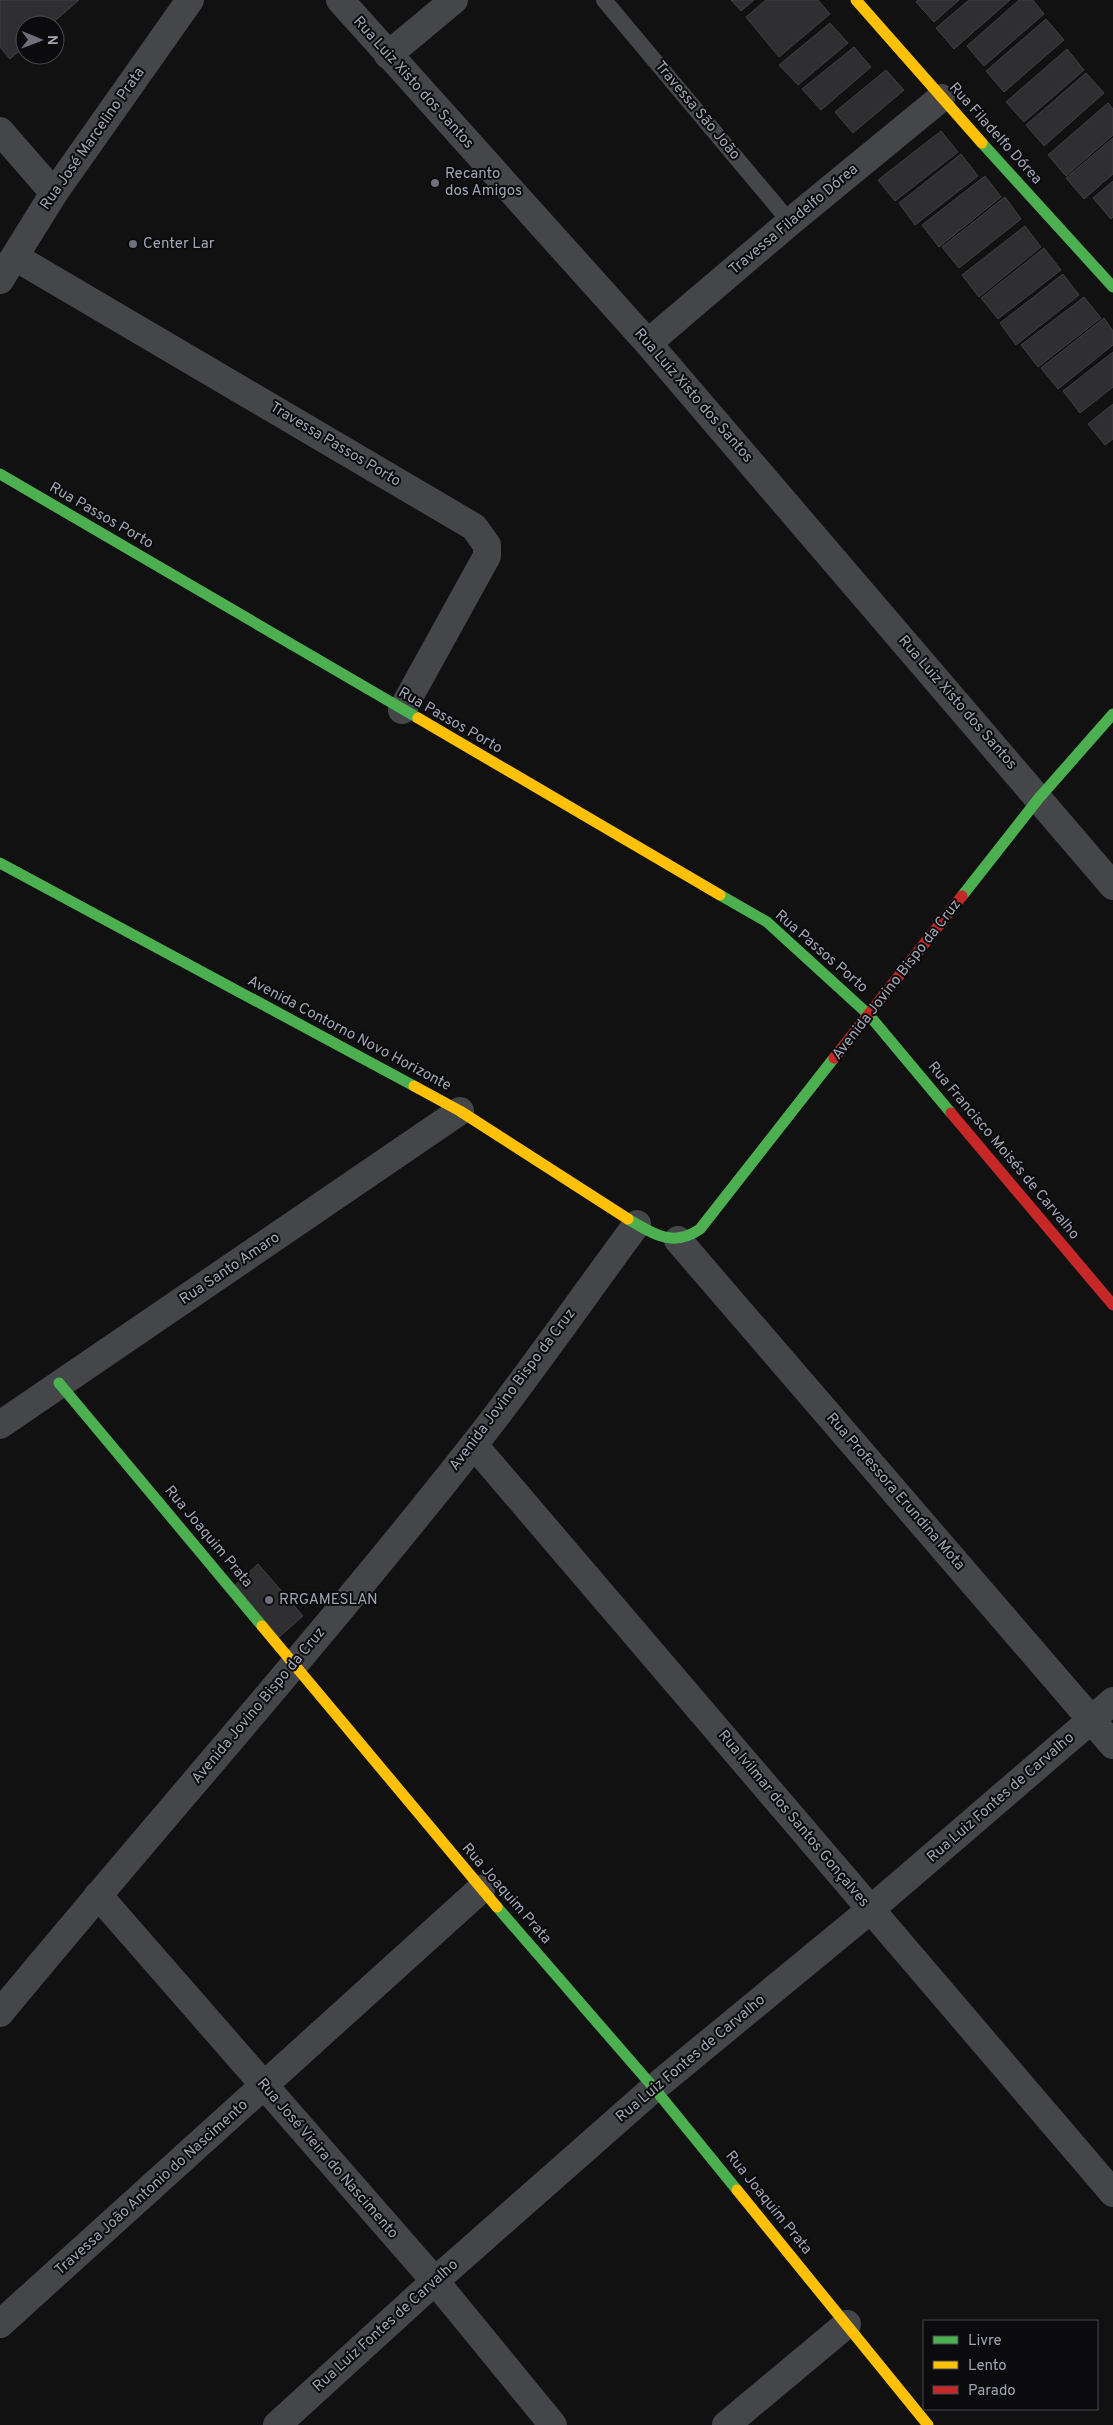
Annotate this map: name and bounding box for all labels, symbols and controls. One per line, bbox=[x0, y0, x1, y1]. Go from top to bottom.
street label: Rua Luiz Xisto dos Santos bbox=[349, 13, 477, 153]
north arrow bbox=[15, 15, 65, 65]
text: N bbox=[43, 35, 60, 45]
street label: Travessa São João bbox=[650, 58, 744, 164]
street label: Rua José Marcelino Prata bbox=[37, 64, 149, 214]
street label: Rua Filadelfo Dórea bbox=[944, 79, 1046, 189]
street label: Travessa Filadelfo Dórea bbox=[726, 160, 862, 280]
place label: Recanto dos Amigos bbox=[445, 165, 522, 201]
marker: Recanto dos Amigos bbox=[429, 177, 441, 189]
place label: Center Lar bbox=[143, 235, 215, 254]
marker: Center Lar bbox=[127, 238, 139, 250]
street label: Rua Luiz Xisto dos Santos bbox=[630, 325, 756, 467]
street label: Travessa Passos Porto bbox=[266, 398, 404, 492]
street label: Rua Passos Porto bbox=[45, 478, 157, 554]
street label: Rua Luiz Xisto dos Santos bbox=[894, 632, 1020, 774]
street label: Rua Passos Porto bbox=[394, 683, 506, 759]
street label: Avenida Jovino Bispo da Cruz bbox=[828, 896, 966, 1064]
street label: Rua Passos Porto bbox=[771, 906, 871, 998]
street label: Avenida Contorno Novo Horizonte bbox=[244, 972, 454, 1096]
street label: Rua Francisco Moisés de Carvalho bbox=[923, 1058, 1083, 1244]
street label: Rua Santo Amaro bbox=[176, 1228, 284, 1310]
street label: Avenida Jovino Bispo da Cruz bbox=[446, 1305, 580, 1475]
street label: Rua Professora Erundina Mota bbox=[821, 1409, 969, 1575]
street label: Rua Joaquim Prata bbox=[160, 1482, 256, 1592]
place label: RRGAMESLAN bbox=[279, 1591, 378, 1610]
marker: RRGAMESLAN bbox=[263, 1594, 275, 1606]
street label: Avenida Jovino Bispo da Cruz bbox=[188, 1624, 330, 1788]
street label: Rua Ivilmar dos Santos Gonçalves bbox=[713, 1727, 873, 1911]
street label: Rua Luiz Fontes de Carvalho bbox=[923, 1729, 1079, 1867]
street label: Rua Joaquim Prata bbox=[457, 1840, 555, 1948]
street label: Rua Luiz Fontes de Carvalho bbox=[612, 1991, 770, 2127]
street label: Rua José Vieira do Nascimento bbox=[252, 2075, 402, 2243]
street label: Travessa João Antonio do Nascimento bbox=[51, 2096, 253, 2280]
street label: Rua Joaquim Prata bbox=[720, 2147, 816, 2259]
street label: Rua Luiz Fontes de Carvalho bbox=[309, 2256, 463, 2396]
legend bbox=[923, 2320, 1098, 2410]
text: Livre bbox=[968, 2332, 1002, 2351]
text: Lento bbox=[968, 2357, 1007, 2376]
text: Parado bbox=[968, 2382, 1016, 2401]

